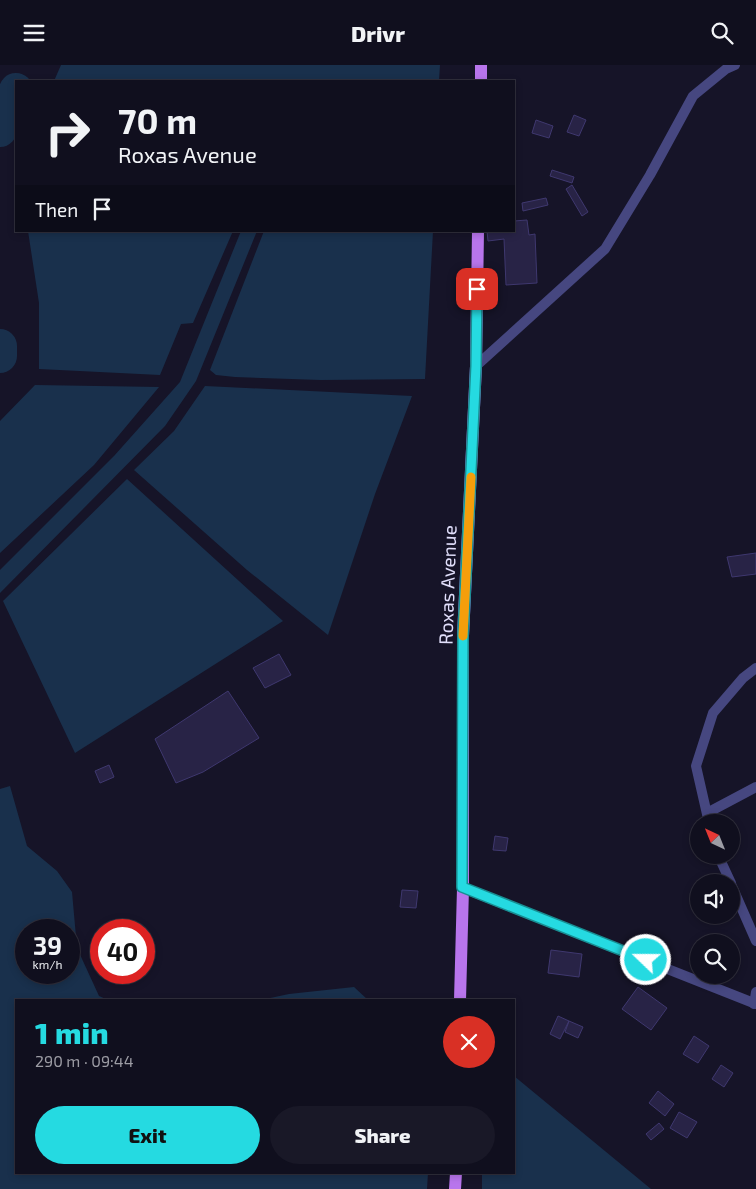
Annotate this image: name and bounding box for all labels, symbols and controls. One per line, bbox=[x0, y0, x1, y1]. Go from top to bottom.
icon: menu bbox=[20, 19, 48, 47]
icon: search bbox=[708, 19, 736, 47]
text: Drivr bbox=[351, 20, 405, 46]
text: 70 m bbox=[118, 99, 197, 141]
icon: right bbox=[35, 100, 100, 165]
text: Roxas Avenue bbox=[118, 141, 257, 167]
icon: arrive bbox=[88, 195, 116, 223]
text: Then bbox=[35, 198, 78, 221]
pin bbox=[456, 268, 498, 310]
icon: arrive bbox=[463, 275, 491, 303]
street label: Roxas Avenue bbox=[433, 525, 461, 645]
north arrow bbox=[690, 814, 740, 864]
map controls bbox=[690, 814, 740, 984]
button: sound bbox=[690, 874, 740, 924]
speed limit sign: 40 bbox=[90, 919, 155, 984]
text: 39 bbox=[33, 930, 62, 960]
position arrow bbox=[619, 933, 671, 985]
button: search bbox=[690, 934, 740, 984]
text: km/h bbox=[33, 957, 62, 971]
text: 1 min bbox=[35, 1014, 109, 1050]
button: close bbox=[443, 1016, 495, 1068]
text: 290 m · 09:44 bbox=[35, 1051, 134, 1070]
button: Exit bbox=[35, 1106, 260, 1164]
button: Share bbox=[270, 1106, 495, 1164]

